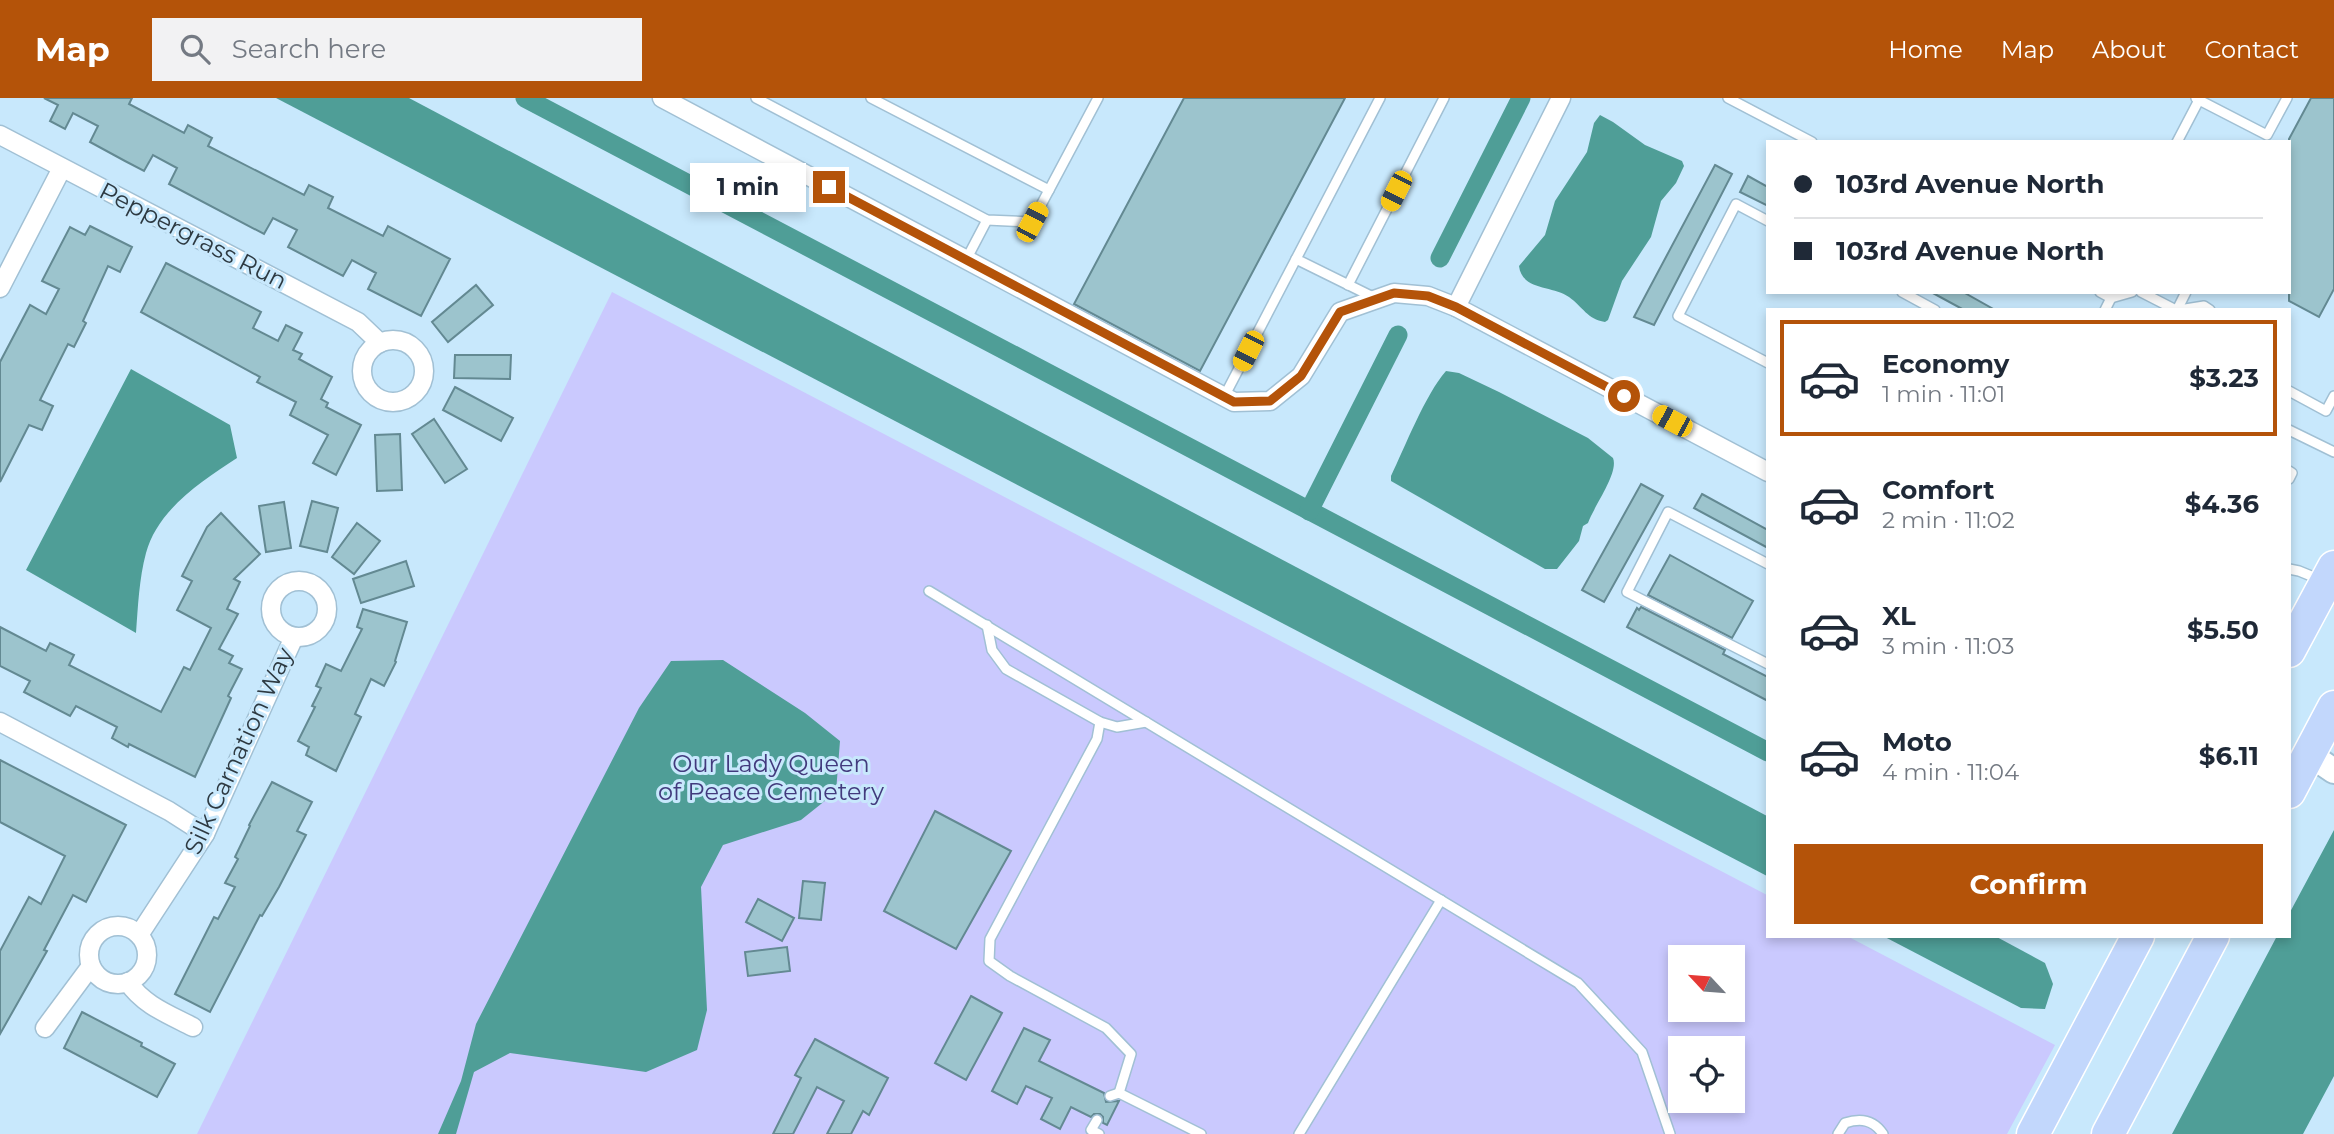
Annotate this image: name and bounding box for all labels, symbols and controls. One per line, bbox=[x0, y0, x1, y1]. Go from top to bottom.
search box bbox=[152, 18, 642, 81]
text: Map bbox=[35, 29, 110, 69]
icon: search bbox=[176, 30, 214, 68]
text: Search here bbox=[232, 33, 386, 65]
text: Home bbox=[1888, 35, 1963, 64]
text: Map bbox=[2001, 35, 2054, 64]
text: About bbox=[2092, 35, 2166, 64]
text: Contact bbox=[2204, 35, 2299, 64]
callout: 1 min bbox=[689, 162, 804, 212]
car bbox=[1378, 168, 1415, 214]
text: 103rd Avenue North bbox=[1836, 168, 2105, 200]
route end bbox=[813, 171, 845, 203]
text: 1 min bbox=[717, 173, 779, 201]
street label: Peppergrass Run bbox=[95, 176, 292, 295]
car bbox=[1013, 199, 1052, 245]
text: 103rd Avenue North bbox=[1836, 235, 2105, 267]
car bbox=[1230, 328, 1267, 374]
icon: car bbox=[1798, 347, 1861, 410]
text: Economy bbox=[1882, 348, 2009, 380]
text: $3.23 bbox=[2189, 362, 2259, 394]
route start bbox=[1608, 380, 1640, 412]
text: 1 min · 11:01 bbox=[1882, 380, 2005, 408]
car bbox=[1649, 402, 1696, 440]
icon: car bbox=[1798, 473, 1861, 536]
text: Comfort bbox=[1882, 474, 1994, 506]
text: $4.36 bbox=[2185, 488, 2259, 520]
text: 2 min · 11:02 bbox=[1882, 506, 2015, 534]
icon: car bbox=[1798, 599, 1861, 662]
text: XL bbox=[1882, 600, 1916, 632]
text: $5.50 bbox=[2187, 614, 2259, 646]
text: 3 min · 11:03 bbox=[1882, 632, 2014, 660]
street label: Silk Carnation Way bbox=[178, 643, 299, 859]
icon: car bbox=[1798, 725, 1861, 788]
text: Moto bbox=[1882, 726, 1952, 758]
text: $6.11 bbox=[2199, 740, 2259, 772]
park label: Our Lady Queen of Peace Cemetery bbox=[658, 749, 884, 806]
text: 4 min · 11:04 bbox=[1882, 758, 2019, 786]
button: Confirm bbox=[1794, 844, 2263, 924]
north arrow bbox=[1668, 945, 1745, 1022]
map controls bbox=[1668, 945, 1745, 1113]
button: locate bbox=[1668, 1036, 1745, 1113]

